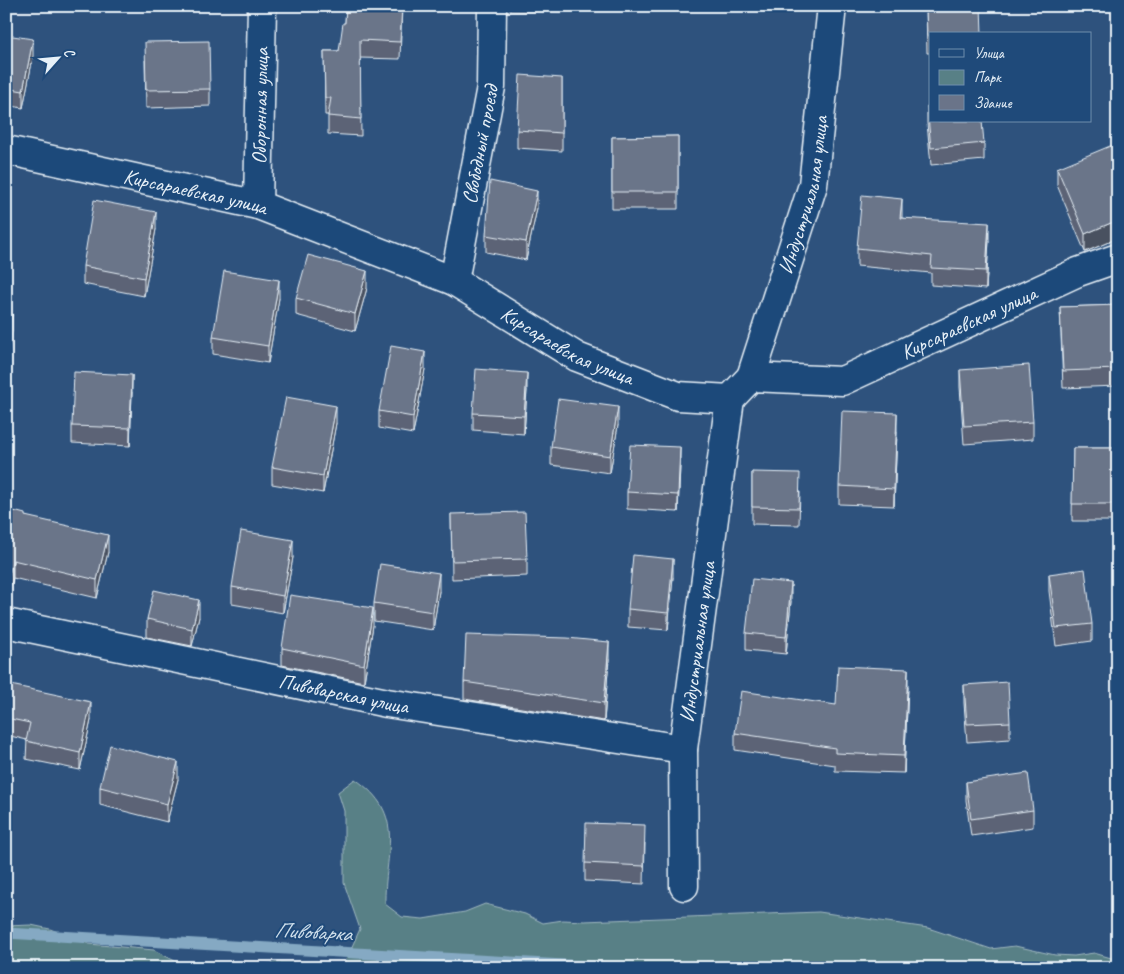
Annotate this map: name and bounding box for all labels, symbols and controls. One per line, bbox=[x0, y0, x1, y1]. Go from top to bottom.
north arrow bbox=[32, 32, 82, 82]
legend bbox=[929, 32, 1092, 122]
text: Улица bbox=[974, 44, 1005, 63]
text: С bbox=[60, 45, 79, 61]
street label: Оборонная улица bbox=[246, 46, 274, 165]
text: Парк bbox=[974, 68, 1002, 87]
street label: Свободный проезд bbox=[456, 80, 505, 206]
text: Здание bbox=[974, 94, 1013, 113]
street label: Индустриальная улица bbox=[772, 113, 833, 277]
street label: Кирсараевская улица bbox=[121, 163, 274, 221]
street label: Кирсараевская улица bbox=[897, 279, 1043, 365]
street label: Кирсараевская улица bbox=[496, 300, 639, 391]
street label: Индустриальная улица bbox=[674, 558, 721, 724]
street label: Пивоварская улица bbox=[277, 668, 412, 719]
water label: Пивоварка bbox=[274, 916, 355, 948]

